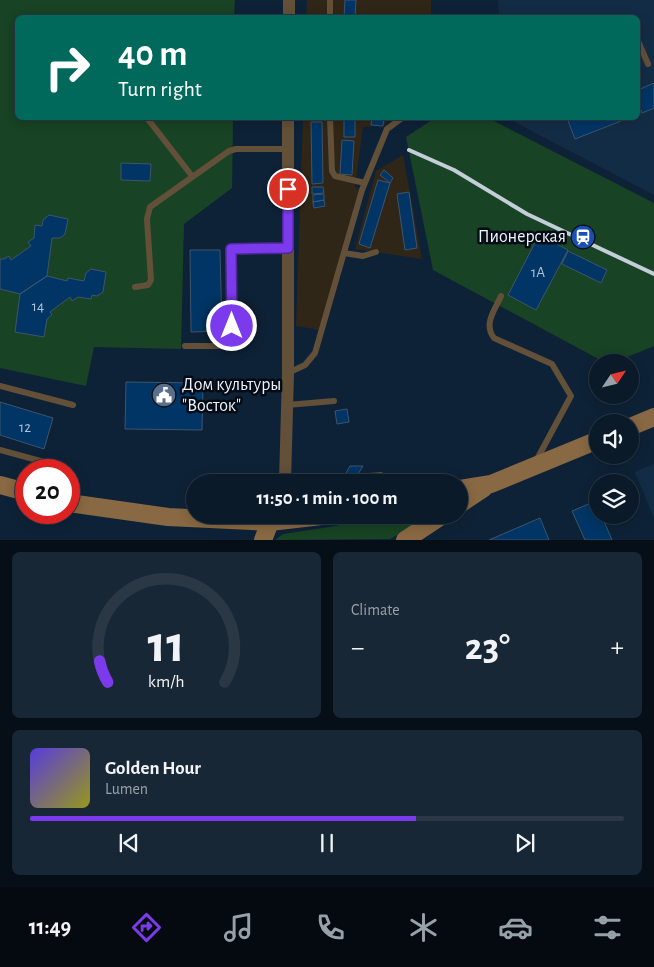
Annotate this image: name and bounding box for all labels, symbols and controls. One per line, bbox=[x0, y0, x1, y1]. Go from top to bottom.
icon: right bbox=[35, 35, 100, 100]
text: 40 m bbox=[118, 37, 187, 72]
text: Turn right bbox=[118, 78, 202, 100]
pin bbox=[267, 168, 309, 210]
icon: arrive bbox=[274, 175, 302, 203]
station icon: Пионерская bbox=[570, 224, 596, 250]
place label: Пионерская bbox=[478, 228, 566, 246]
house number: 1А bbox=[531, 265, 545, 280]
house number: 14 bbox=[32, 299, 44, 314]
position arrow bbox=[205, 299, 257, 351]
north arrow bbox=[589, 354, 639, 404]
map controls bbox=[589, 354, 639, 524]
place label: Дом культуры "Восток" bbox=[182, 376, 281, 415]
public building icon: Дом культуры "Восток" bbox=[151, 382, 177, 408]
button: sound bbox=[589, 414, 639, 464]
house number: 12 bbox=[19, 420, 31, 435]
speed limit sign: 20 bbox=[15, 459, 80, 524]
button: layers bbox=[589, 474, 639, 524]
text: 11:50 · 1 min · 100 m bbox=[256, 489, 398, 508]
text: Climate bbox=[351, 602, 400, 618]
text: 11 bbox=[148, 619, 185, 671]
text: 23° bbox=[465, 629, 510, 667]
text: − bbox=[351, 634, 364, 662]
text: + bbox=[611, 634, 624, 662]
text: km/h bbox=[148, 673, 185, 691]
text: Golden Hour bbox=[105, 759, 201, 778]
text: Lumen bbox=[105, 781, 148, 797]
icon: previous bbox=[115, 829, 143, 857]
icon: pause bbox=[313, 829, 341, 857]
icon: next bbox=[511, 829, 539, 857]
icon: directions bbox=[129, 910, 164, 945]
icon: music bbox=[221, 910, 256, 945]
icon: phone bbox=[313, 910, 348, 945]
icon: climate bbox=[406, 910, 441, 945]
icon: car bbox=[498, 910, 533, 945]
icon: filters bbox=[590, 910, 625, 945]
text: 11:49 bbox=[29, 916, 71, 938]

